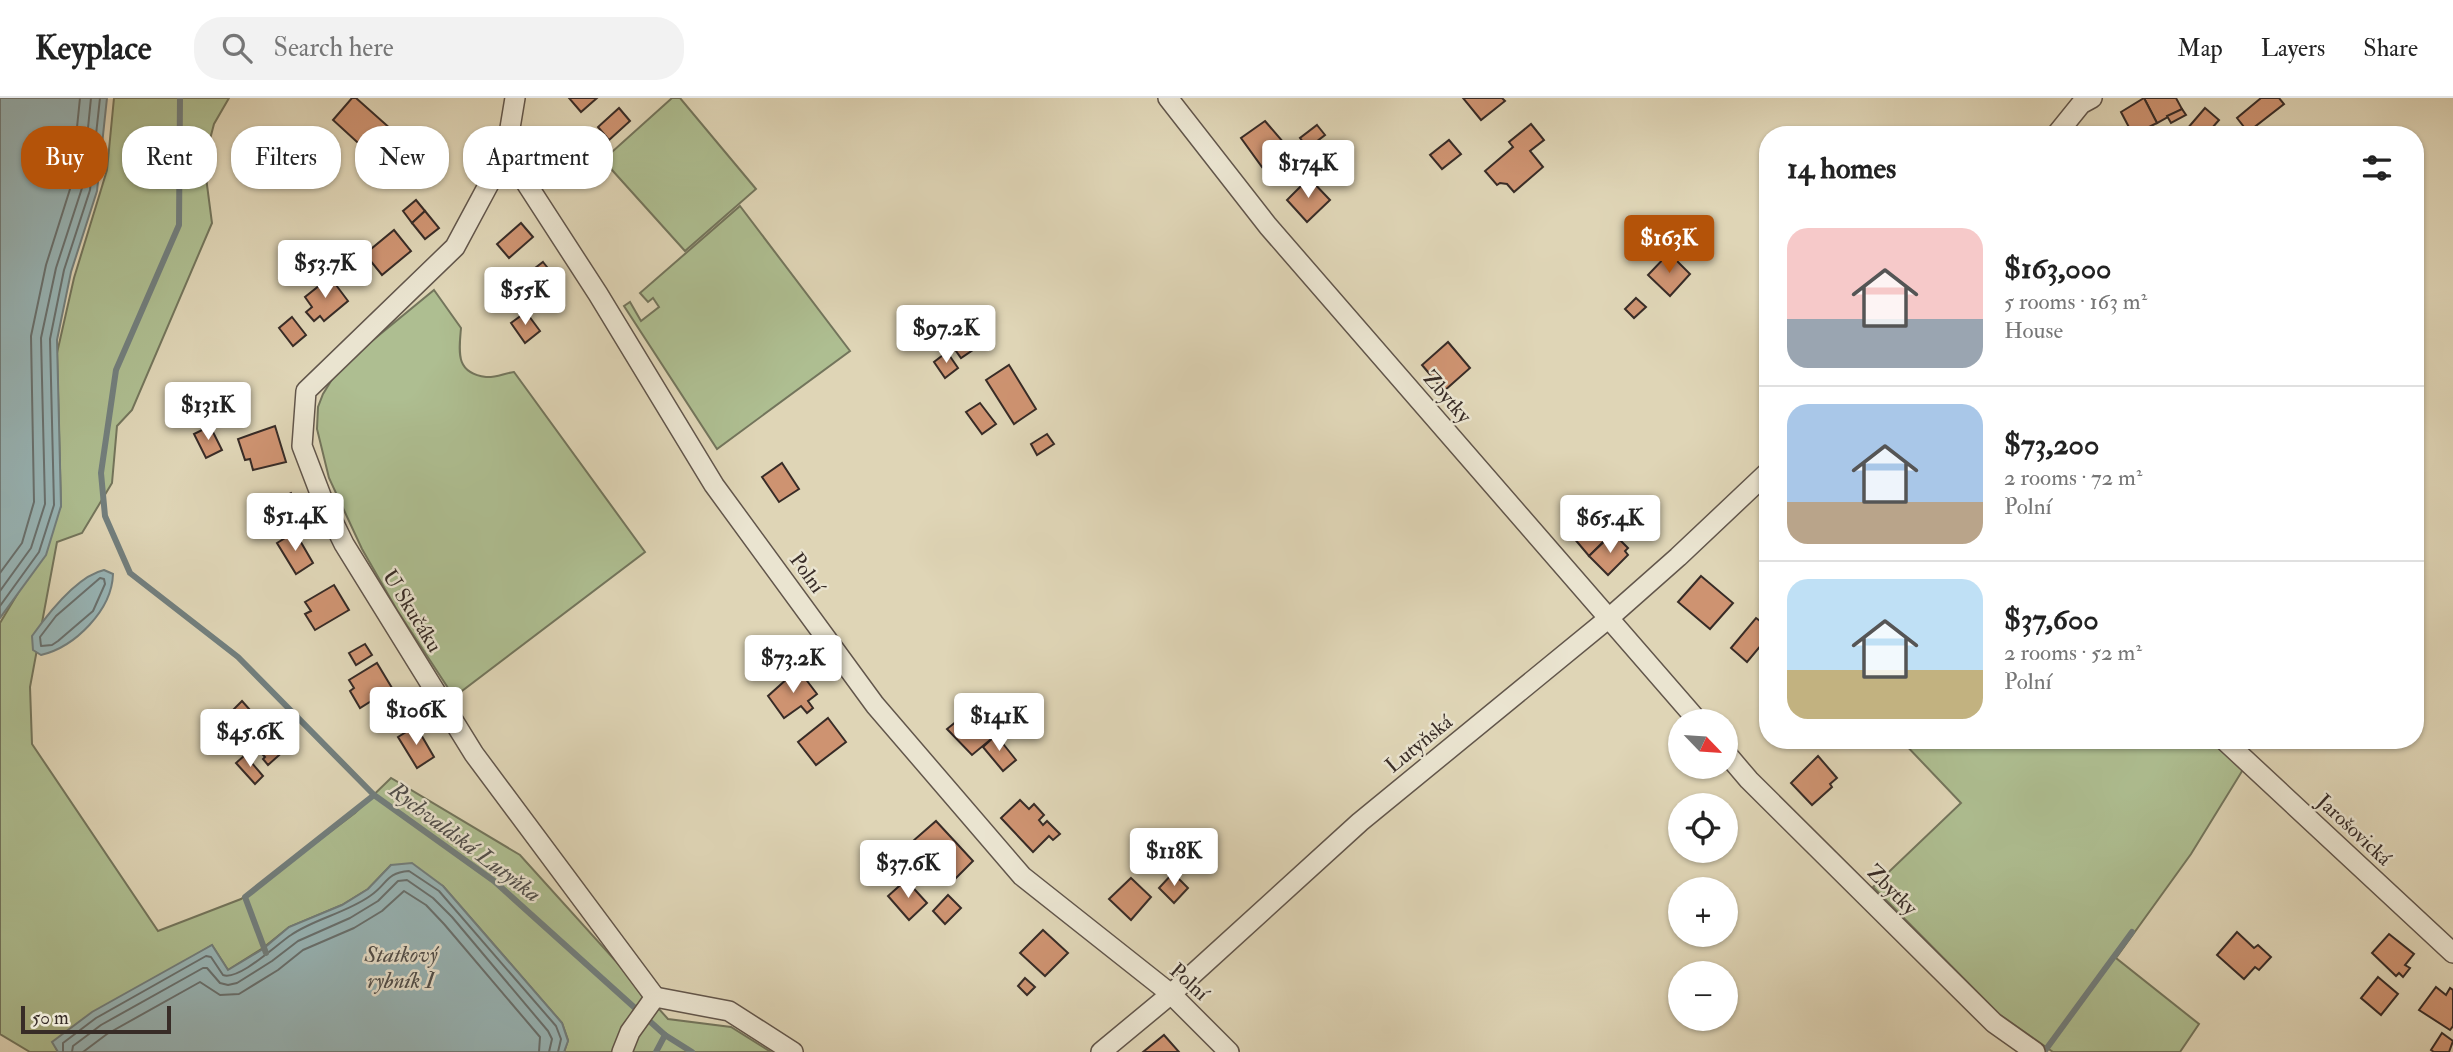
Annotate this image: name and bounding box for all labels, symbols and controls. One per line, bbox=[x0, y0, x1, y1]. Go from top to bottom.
search box bbox=[194, 17, 684, 80]
text: Keyplace bbox=[35, 28, 152, 69]
icon: search bbox=[218, 29, 256, 67]
text: Search here bbox=[274, 32, 394, 64]
text: Map bbox=[2178, 33, 2223, 64]
text: Layers bbox=[2261, 33, 2325, 64]
text: Share bbox=[2363, 33, 2418, 64]
chip: Buy bbox=[21, 126, 108, 189]
chip: Rent bbox=[122, 126, 217, 189]
chip: Filters bbox=[231, 126, 341, 189]
chip: New bbox=[355, 126, 449, 189]
chip: Apartment bbox=[463, 126, 613, 189]
pin: $174K bbox=[1259, 140, 1357, 200]
text: $174K bbox=[1278, 148, 1338, 177]
icon: filters bbox=[2358, 149, 2396, 187]
text: 14 homes bbox=[1787, 150, 1896, 187]
pin: $163K bbox=[1620, 216, 1718, 275]
text: $163K bbox=[1640, 223, 1698, 252]
pin: $53.7K bbox=[268, 240, 382, 300]
text: $53.7K bbox=[294, 248, 356, 277]
text: $163,000 bbox=[2004, 250, 2111, 287]
icon: home bbox=[1843, 256, 1927, 340]
pin: $55K bbox=[484, 268, 566, 327]
text: $55K bbox=[500, 275, 550, 304]
text: 5 rooms · 163 m² bbox=[2004, 287, 2147, 316]
pin: $97.2K bbox=[889, 306, 1003, 365]
text: $97.2K bbox=[912, 313, 980, 342]
text: House bbox=[2004, 316, 2063, 345]
street label: Zbytky bbox=[1417, 365, 1478, 430]
pin: $131K bbox=[159, 382, 257, 442]
text: $131K bbox=[181, 390, 235, 419]
text: $73,200 bbox=[2004, 426, 2099, 463]
icon: home bbox=[1843, 432, 1927, 516]
text: 2 rooms · 72 m² bbox=[2004, 463, 2142, 492]
text: Polní bbox=[2004, 492, 2052, 521]
pin: $51.4K bbox=[238, 494, 352, 553]
pin: $65.4K bbox=[1553, 496, 1667, 555]
text: $51.4K bbox=[263, 501, 327, 530]
text: $65.4K bbox=[1576, 503, 1644, 532]
street label: Polní bbox=[783, 547, 832, 600]
street label: U Skučáku bbox=[376, 565, 448, 657]
text: $37,600 bbox=[2004, 601, 2099, 638]
icon: home bbox=[1843, 607, 1927, 691]
pin: $73.2K bbox=[736, 636, 850, 695]
text: 2 rooms · 52 m² bbox=[2004, 638, 2142, 667]
text: $73.2K bbox=[761, 643, 825, 672]
text: Polní bbox=[2004, 667, 2052, 696]
pin: $106K bbox=[367, 688, 465, 747]
pin: $141K bbox=[950, 694, 1048, 753]
text: $106K bbox=[386, 695, 446, 724]
text: $141K bbox=[970, 701, 1028, 730]
street label: Lutyňská bbox=[1380, 709, 1458, 779]
north arrow bbox=[1668, 709, 1738, 779]
map controls bbox=[1668, 709, 1738, 1031]
pin: $45.6K bbox=[193, 710, 307, 769]
text: $45.6K bbox=[216, 717, 284, 746]
water label: Rychvaldská Lutyňka bbox=[383, 775, 547, 909]
street label: Jarošovická bbox=[2310, 788, 2398, 872]
button: locate bbox=[1668, 793, 1738, 863]
pin: $118K bbox=[1125, 828, 1223, 888]
text: $118K bbox=[1146, 836, 1202, 865]
pin: $37.6K bbox=[851, 840, 965, 900]
text: $37.6K bbox=[876, 848, 940, 877]
street label: Zbytky bbox=[1861, 859, 1924, 922]
button: + bbox=[1668, 877, 1738, 947]
water label: Statkový rybník I bbox=[363, 940, 440, 995]
street label: Polní bbox=[1164, 957, 1215, 1008]
button: − bbox=[1668, 961, 1738, 1031]
scale bar bbox=[21, 1003, 172, 1035]
text: 50 m bbox=[32, 1006, 69, 1030]

